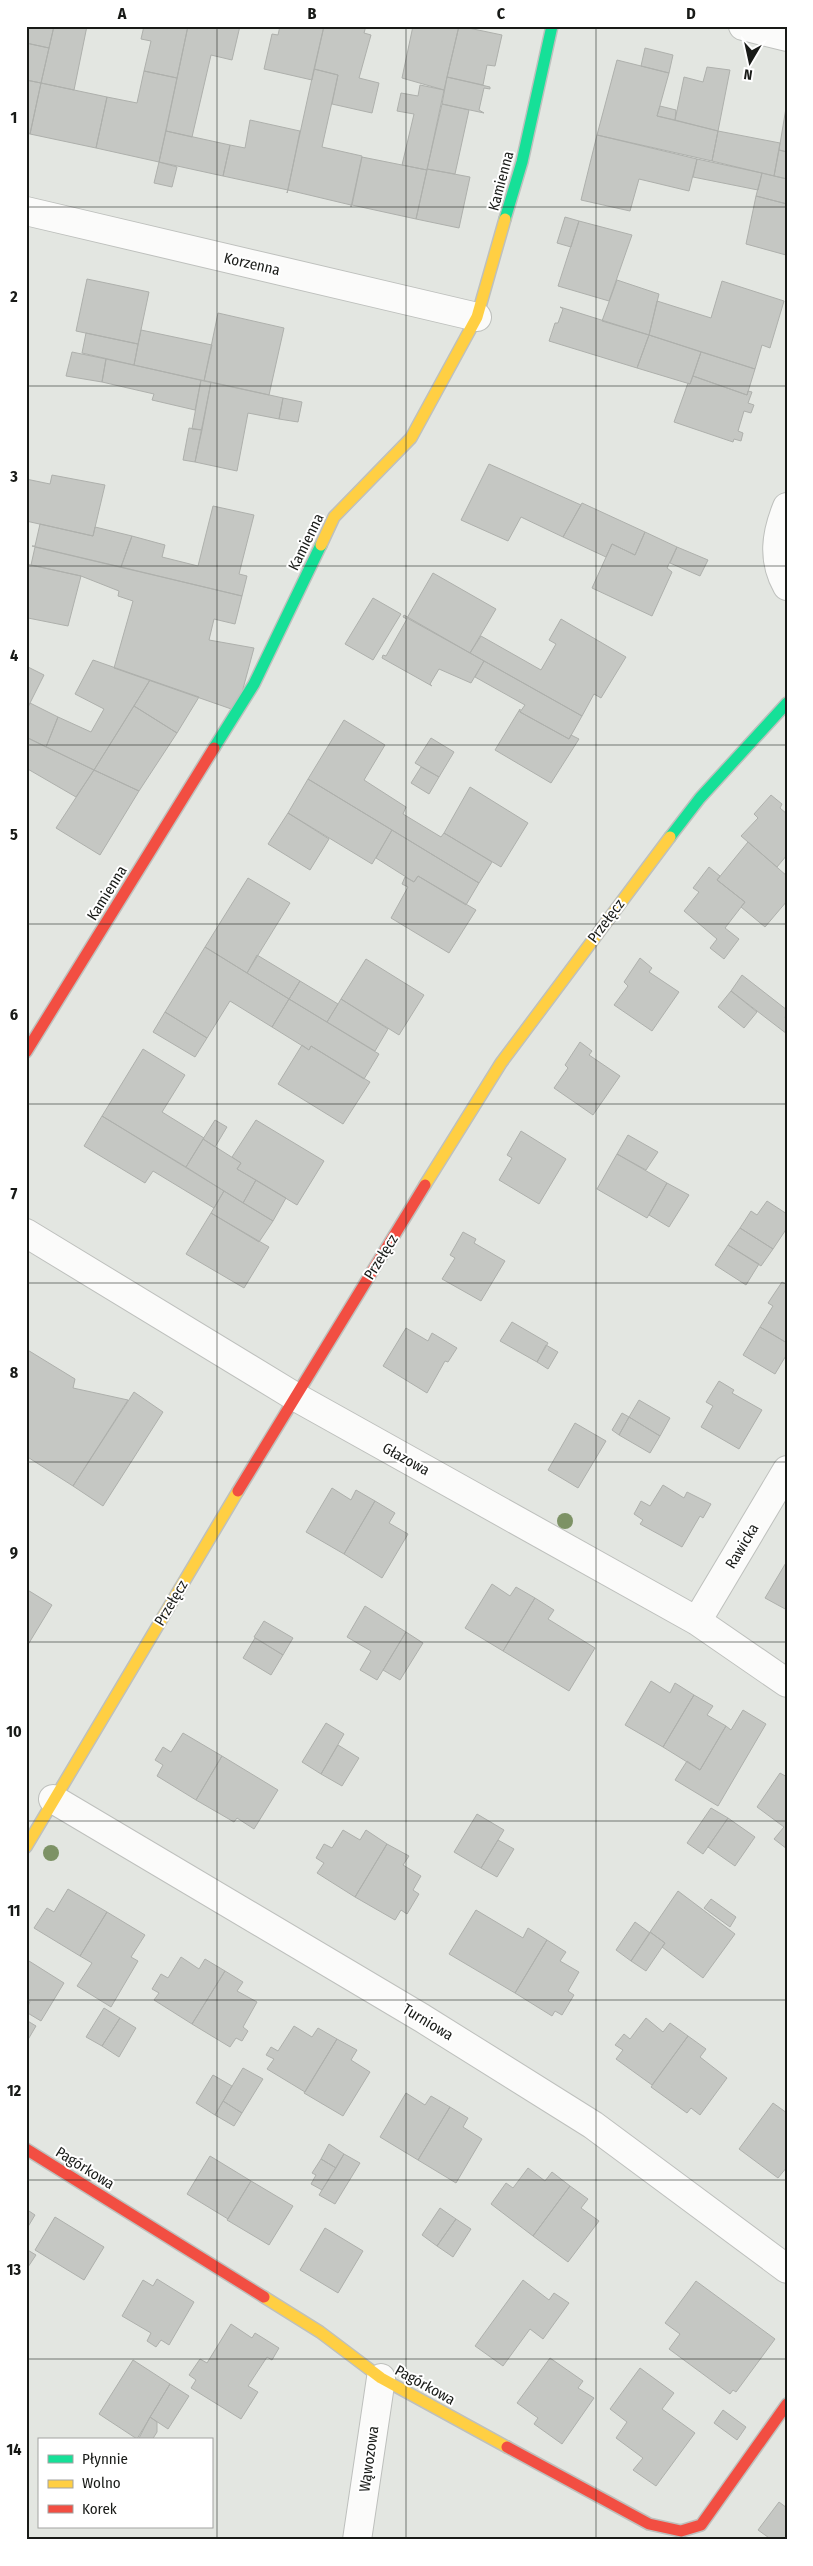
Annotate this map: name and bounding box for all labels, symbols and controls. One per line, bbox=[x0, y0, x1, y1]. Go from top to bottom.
text: A bbox=[117, 4, 127, 23]
text: B bbox=[308, 4, 317, 23]
text: C bbox=[497, 4, 506, 23]
text: D bbox=[686, 4, 696, 23]
north arrow bbox=[726, 38, 776, 88]
text: N bbox=[743, 65, 754, 83]
text: 1 bbox=[11, 108, 17, 127]
street label: Kamienna bbox=[484, 149, 518, 213]
street label: Korzenna bbox=[222, 249, 282, 279]
text: 2 bbox=[9, 287, 18, 306]
text: 3 bbox=[9, 467, 18, 486]
street label: Kamienna bbox=[285, 511, 327, 573]
text: 4 bbox=[10, 646, 18, 665]
text: 5 bbox=[10, 825, 18, 844]
street label: Kamienna bbox=[83, 862, 131, 924]
street label: Przełęcz bbox=[584, 896, 628, 946]
text: 6 bbox=[10, 1005, 18, 1024]
text: 7 bbox=[11, 1184, 18, 1203]
street label: Przełęcz bbox=[360, 1231, 402, 1283]
text: 8 bbox=[10, 1363, 19, 1382]
street label: Głazowa bbox=[379, 1439, 433, 1479]
street label: Rawicka bbox=[722, 1520, 762, 1572]
text: 9 bbox=[10, 1543, 18, 1562]
street label: Przełęcz bbox=[150, 1577, 192, 1629]
text: 10 bbox=[6, 1722, 22, 1741]
text: 11 bbox=[7, 1901, 21, 1920]
street label: Turniowa bbox=[399, 2000, 457, 2044]
text: 12 bbox=[7, 2081, 22, 2100]
street label: Pagórkowa bbox=[52, 2143, 118, 2193]
text: 13 bbox=[7, 2260, 22, 2279]
street label: Pagórkowa bbox=[392, 2361, 458, 2409]
street label: Wąwozowa bbox=[355, 2425, 383, 2493]
legend bbox=[38, 2438, 212, 2528]
text: 14 bbox=[7, 2440, 22, 2459]
text: Płynnie bbox=[82, 2450, 128, 2468]
text: Wolno bbox=[82, 2474, 121, 2492]
text: Korek bbox=[82, 2500, 117, 2518]

